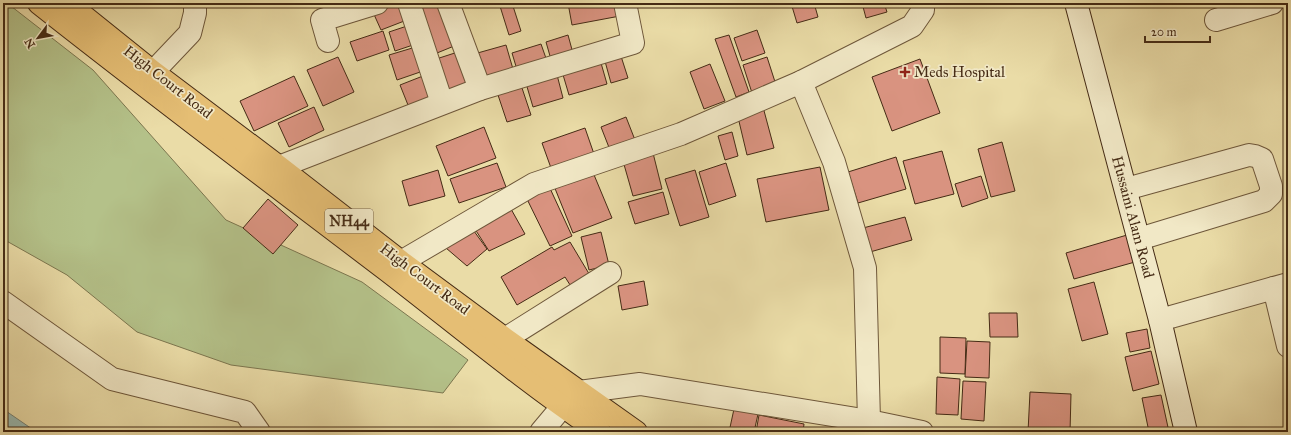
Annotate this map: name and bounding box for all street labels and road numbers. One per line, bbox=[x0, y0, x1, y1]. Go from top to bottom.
street label: High Court Road bbox=[120, 42, 216, 123]
street label: Hussaini Alam Road bbox=[1108, 154, 1158, 281]
road number: NH44 bbox=[325, 209, 373, 233]
street label: High Court Road bbox=[377, 239, 474, 319]

